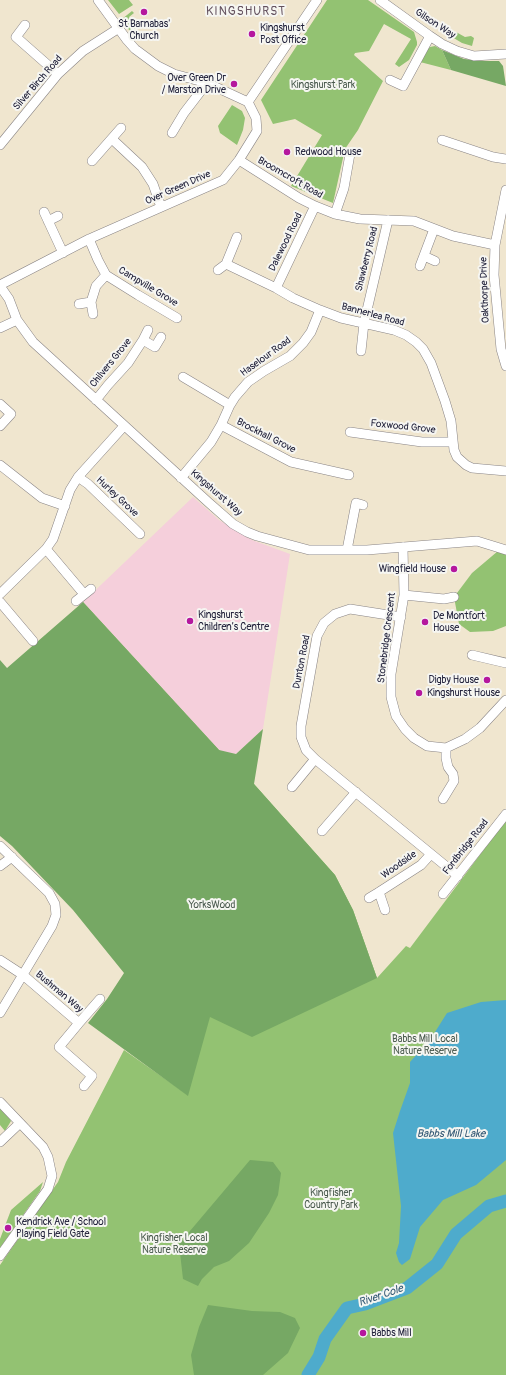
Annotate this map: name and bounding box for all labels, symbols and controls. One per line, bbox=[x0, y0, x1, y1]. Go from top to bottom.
district label: KINGSHURST bbox=[206, 5, 286, 19]
street label: Gilson Way bbox=[413, 6, 457, 42]
marker: St Barnabas' Church bbox=[139, 7, 149, 17]
place label: St Barnabas' Church bbox=[118, 18, 170, 42]
place label: Kingshurst Post Office bbox=[260, 22, 306, 46]
marker: Kingshurst Post Office bbox=[247, 29, 257, 39]
street label: Silver Birch Road bbox=[11, 53, 65, 113]
place label: Over Green Dr / Marston Drive bbox=[162, 72, 226, 96]
marker: Over Green Dr / Marston Drive bbox=[229, 79, 239, 89]
park label: Kingshurst Park bbox=[291, 79, 355, 91]
place label: Redwood House bbox=[295, 146, 361, 158]
marker: Redwood House bbox=[282, 147, 292, 157]
street label: Broomcroft Road bbox=[255, 155, 325, 201]
street label: Over Green Drive bbox=[143, 168, 213, 208]
street label: Dalewood Road bbox=[267, 211, 305, 273]
street label: Shawberry Road bbox=[353, 226, 381, 292]
street label: Oakthorpe Drive bbox=[478, 257, 492, 323]
street label: Campville Grove bbox=[116, 265, 180, 309]
street label: Bannerlea Road bbox=[340, 301, 406, 329]
street label: Haselour Road bbox=[238, 335, 294, 379]
street label: Chilvers Grove bbox=[88, 336, 134, 390]
street label: Brockhall Grove bbox=[234, 416, 298, 456]
street label: Foxwood Grove bbox=[370, 418, 436, 436]
street label: Kingshurst Way bbox=[188, 467, 244, 519]
street label: Hurley Grove bbox=[93, 474, 141, 520]
place label: Wingfield House bbox=[379, 563, 446, 575]
marker: Wingfield House bbox=[449, 564, 459, 574]
street label: Stonebridge Crescent bbox=[375, 592, 399, 684]
place label: Kingshurst Children’s Centre bbox=[198, 609, 269, 632]
place label: De Montfort House bbox=[433, 610, 485, 634]
marker: Kingshurst Children’s Centre bbox=[185, 616, 195, 626]
marker: De Montfort House bbox=[420, 617, 430, 627]
street label: Dunton Road bbox=[291, 634, 313, 690]
place label: Digby House bbox=[428, 674, 479, 686]
marker: Digby House bbox=[482, 675, 492, 685]
place label: Kingshurst House bbox=[427, 687, 500, 699]
marker: Kingshurst House bbox=[414, 688, 424, 698]
street label: Fordbridge Road bbox=[441, 817, 491, 877]
street label: Woodside bbox=[379, 849, 419, 881]
park label: YorksWood bbox=[189, 899, 235, 911]
street label: Bushman Way bbox=[33, 969, 85, 1015]
park label: Babbs Mill Local Nature Reserve bbox=[392, 1033, 458, 1056]
water label: Babbs Mill Lake bbox=[417, 1127, 485, 1141]
park label: Kingfisher Country Park bbox=[304, 1187, 358, 1210]
place label: Kendrick Ave / School Playing Field Gate bbox=[16, 1216, 106, 1240]
marker: Kendrick Ave / School Playing Field Gate bbox=[3, 1223, 13, 1233]
park label: Kingfisher Local Nature Reserve bbox=[140, 1232, 208, 1256]
water label: River Cole bbox=[357, 1282, 405, 1310]
place label: Babbs Mill bbox=[371, 1327, 412, 1339]
marker: Babbs Mill bbox=[358, 1328, 368, 1338]

